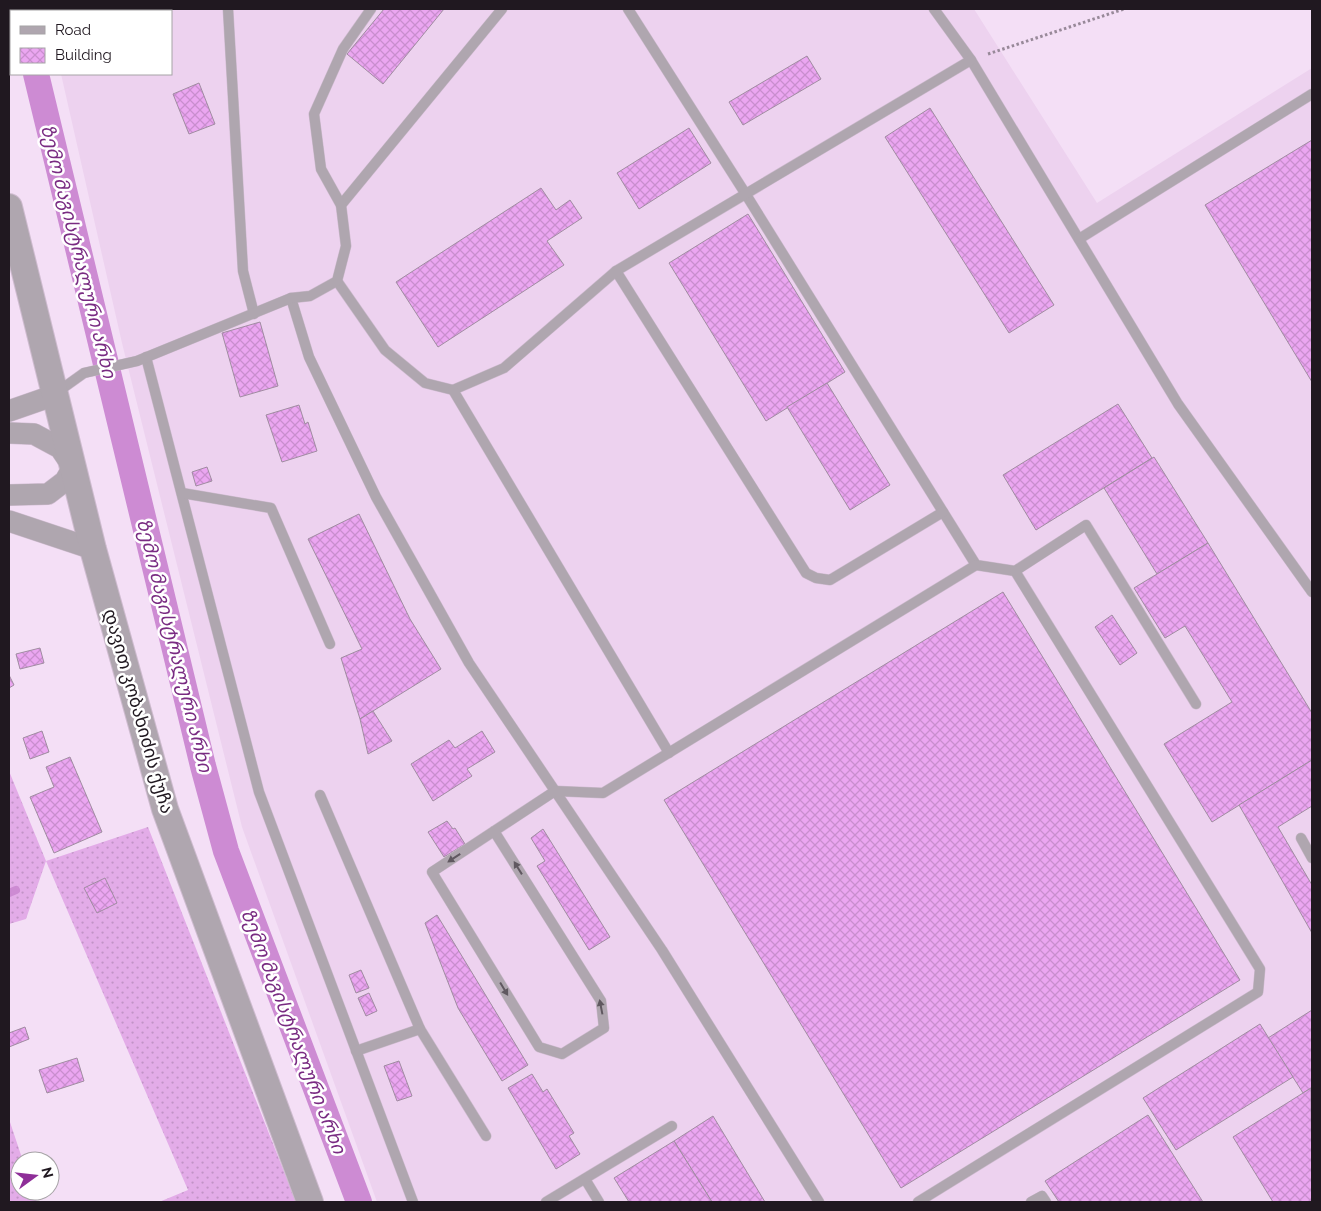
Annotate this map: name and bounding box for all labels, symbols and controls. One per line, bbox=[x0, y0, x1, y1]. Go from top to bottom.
legend bbox=[10, 10, 172, 75]
text: Road bbox=[55, 21, 91, 39]
text: Building bbox=[55, 46, 112, 64]
water label: ზემო მაგისტრალური არხი bbox=[36, 122, 121, 381]
water label: ზემო მაგისტრალური არხი bbox=[132, 516, 217, 775]
street label: დავით კობახიძის ქუჩა bbox=[99, 606, 178, 816]
one-way arrow bbox=[447, 853, 460, 862]
one-way arrow bbox=[513, 862, 522, 875]
water label: ზემო მაგისტრალური არხი bbox=[236, 906, 351, 1158]
one-way arrow bbox=[499, 982, 508, 995]
one-way arrow bbox=[597, 1000, 605, 1015]
north arrow bbox=[10, 1151, 60, 1201]
text: N bbox=[38, 1165, 57, 1180]

